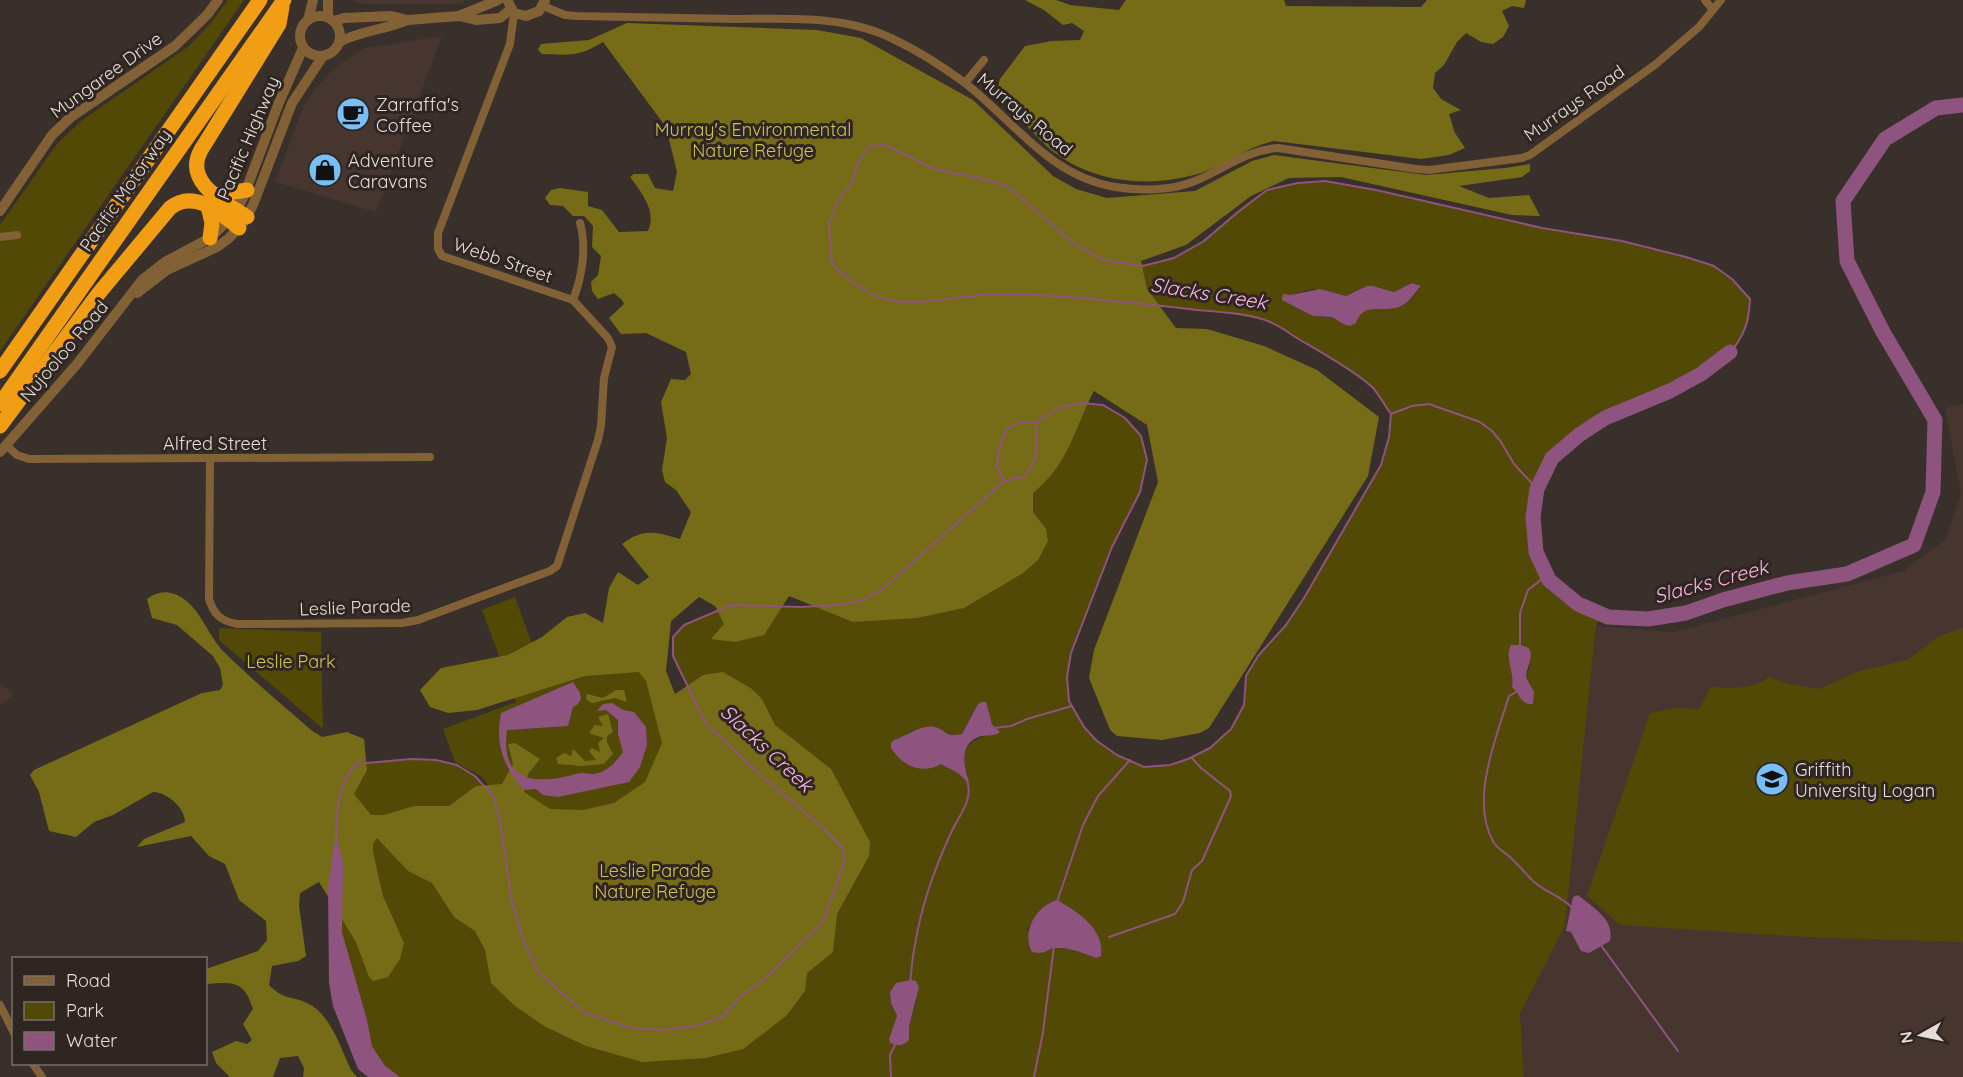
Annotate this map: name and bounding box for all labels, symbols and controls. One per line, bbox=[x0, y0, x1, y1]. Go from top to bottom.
street label: Mungaree Drive bbox=[46, 27, 166, 123]
street label: Murrays Road bbox=[1519, 60, 1629, 146]
street label: Murrays Road bbox=[973, 67, 1077, 161]
street label: Pacific Highway bbox=[212, 73, 284, 203]
place label: Zarraffa's Coffee bbox=[376, 93, 459, 137]
cafe icon: Zarraffa's Coffee bbox=[335, 96, 371, 132]
park label: Murray's Environmental Nature Refuge bbox=[655, 118, 851, 162]
street label: Pacific Motorway bbox=[74, 124, 176, 256]
place label: Adventure Caravans bbox=[348, 149, 434, 193]
shop icon: Adventure Caravans bbox=[307, 152, 343, 188]
street label: Webb Street bbox=[450, 232, 556, 288]
water label: Slacks Creek bbox=[1149, 271, 1271, 315]
street label: Nujooloo Road bbox=[15, 296, 113, 406]
street label: Alfred Street bbox=[163, 432, 267, 455]
water label: Slacks Creek bbox=[1651, 553, 1773, 608]
street label: Leslie Parade bbox=[299, 594, 411, 620]
park label: Leslie Park bbox=[246, 650, 336, 673]
water label: Slacks Creek bbox=[716, 699, 820, 799]
place label: Griffith University Logan bbox=[1795, 758, 1935, 802]
school or university icon: Griffith University Logan bbox=[1754, 761, 1790, 797]
park label: Leslie Parade Nature Refuge bbox=[594, 859, 716, 903]
legend bbox=[12, 957, 207, 1065]
text: Road bbox=[66, 969, 111, 992]
text: Park bbox=[66, 999, 104, 1022]
north arrow bbox=[1891, 1005, 1951, 1065]
text: Water bbox=[66, 1029, 117, 1052]
text: N bbox=[1895, 1030, 1917, 1045]

